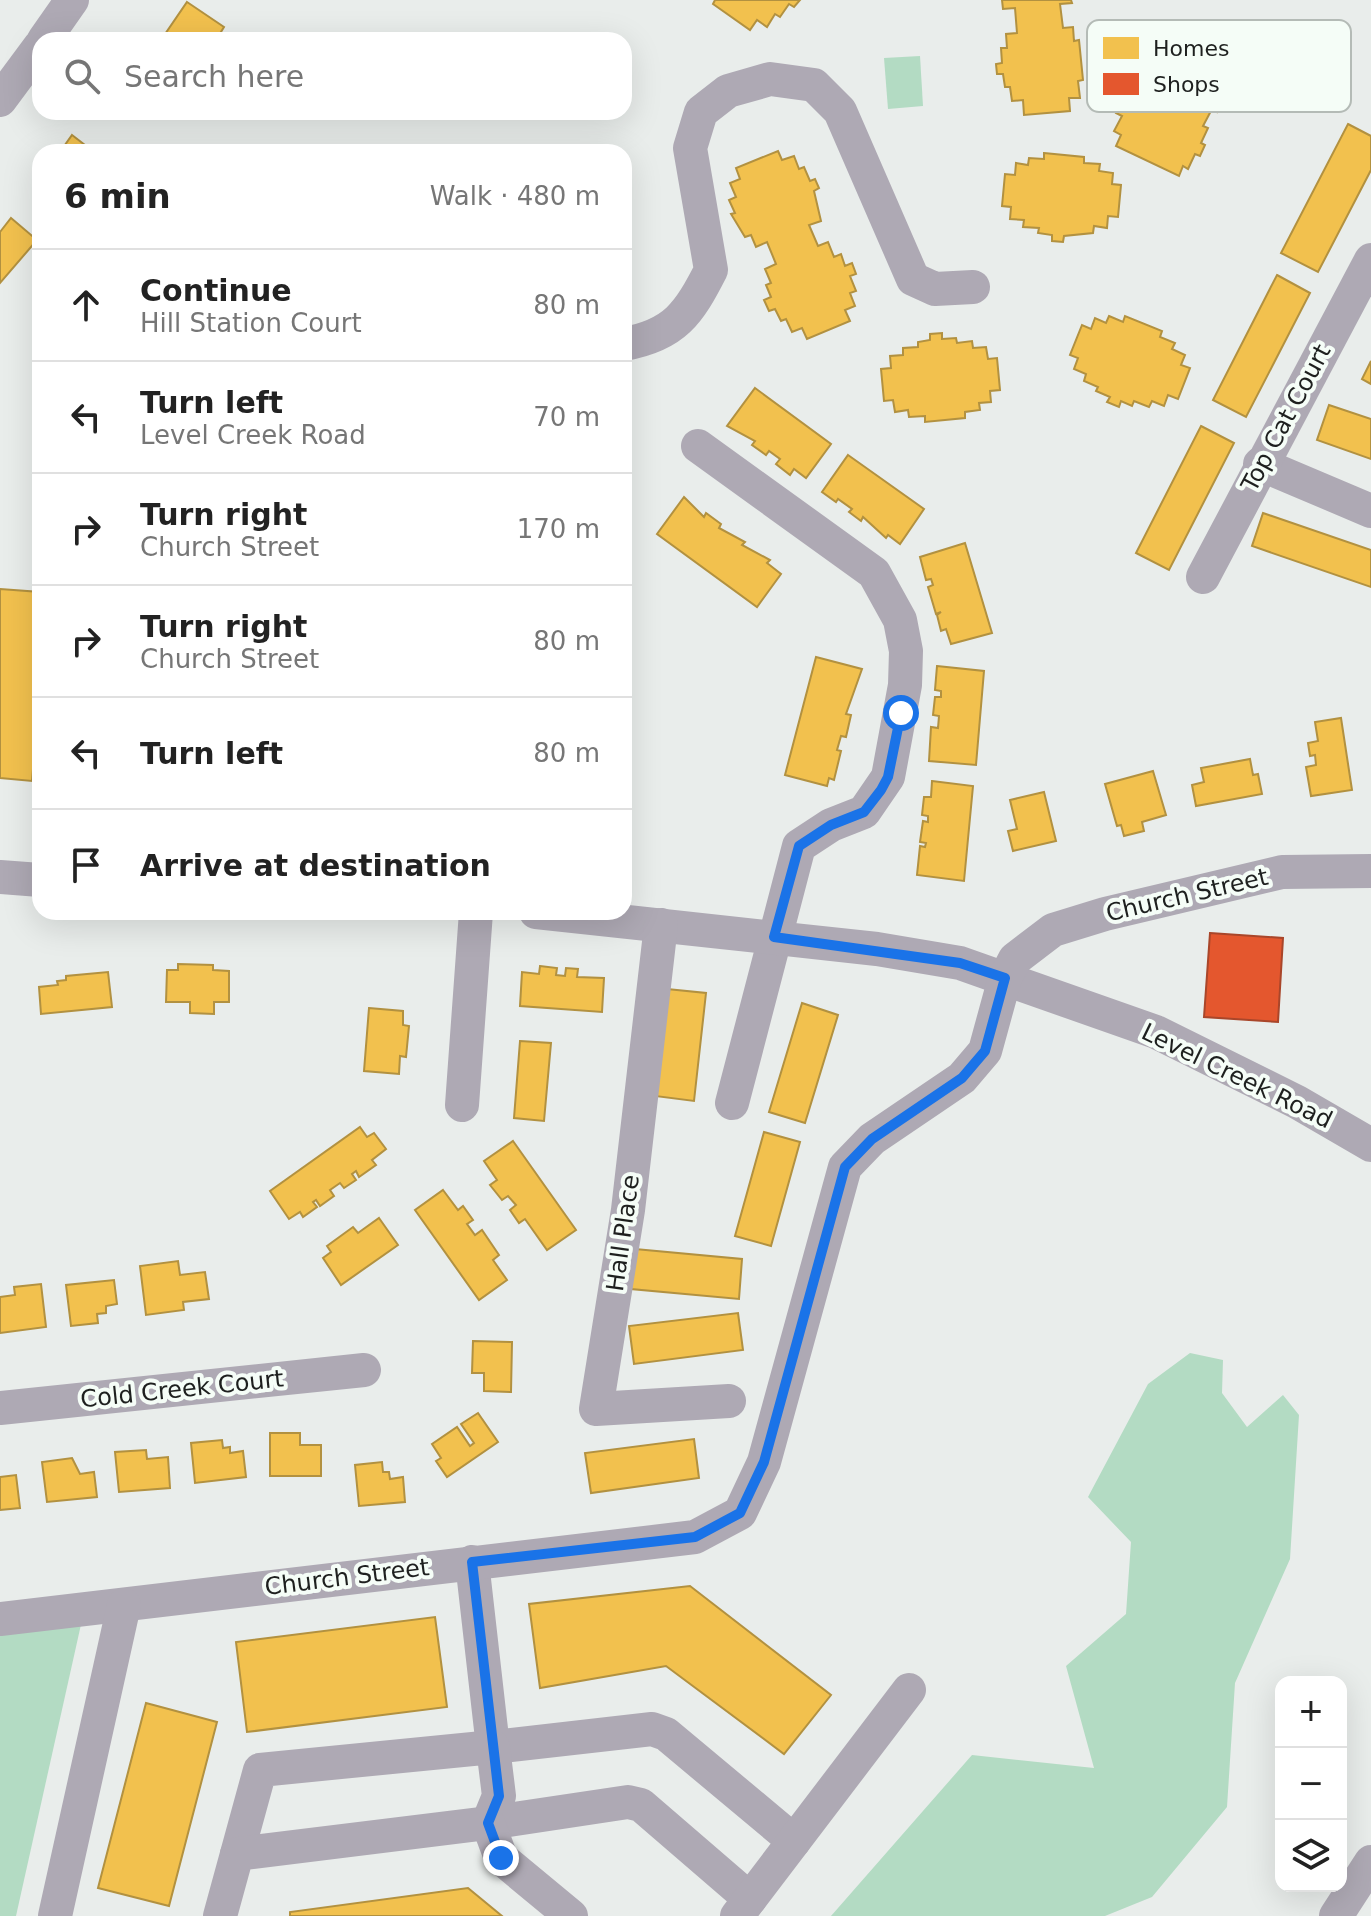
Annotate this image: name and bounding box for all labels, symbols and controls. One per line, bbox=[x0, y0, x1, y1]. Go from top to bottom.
legend bbox=[1087, 20, 1351, 112]
search box bbox=[32, 32, 632, 120]
text: Homes bbox=[1153, 36, 1229, 61]
icon: search bbox=[60, 54, 104, 98]
text: Search here bbox=[124, 59, 304, 94]
text: Shops bbox=[1153, 72, 1220, 97]
text: 6 min bbox=[64, 176, 171, 216]
text: Walk · 480 m bbox=[430, 181, 600, 211]
text: Continue bbox=[140, 273, 292, 308]
icon: ahead bbox=[64, 283, 108, 327]
text: 80 m bbox=[533, 290, 600, 320]
text: Hill Station Court bbox=[140, 308, 362, 338]
street label: Top Cat Court bbox=[1235, 340, 1337, 497]
text: Turn left bbox=[140, 385, 283, 420]
icon: left bbox=[64, 395, 108, 439]
text: 70 m bbox=[533, 402, 600, 432]
text: Level Creek Road bbox=[140, 420, 366, 450]
text: Turn right bbox=[140, 497, 307, 532]
icon: right bbox=[64, 507, 108, 551]
text: 170 m bbox=[517, 514, 600, 544]
text: Church Street bbox=[140, 532, 319, 562]
text: Turn right bbox=[140, 609, 307, 644]
icon: right bbox=[64, 619, 108, 663]
text: 80 m bbox=[533, 626, 600, 656]
text: Church Street bbox=[140, 644, 319, 674]
route start bbox=[883, 695, 919, 731]
icon: left bbox=[64, 731, 108, 775]
text: Turn left bbox=[140, 736, 283, 771]
text: 80 m bbox=[533, 738, 600, 768]
icon: arrive bbox=[64, 843, 108, 887]
text: Arrive at destination bbox=[140, 848, 491, 883]
street label: Church Street bbox=[1103, 863, 1271, 927]
street label: Level Creek Road bbox=[1137, 1018, 1337, 1134]
street label: Hall Place bbox=[601, 1173, 645, 1293]
street label: Cold Creek Court bbox=[79, 1364, 285, 1414]
street label: Church Street bbox=[263, 1553, 431, 1601]
map controls bbox=[1275, 1676, 1347, 1892]
button: + bbox=[1275, 1676, 1347, 1748]
button: − bbox=[1275, 1748, 1347, 1820]
button: layers bbox=[1275, 1820, 1347, 1892]
route end bbox=[483, 1840, 519, 1876]

